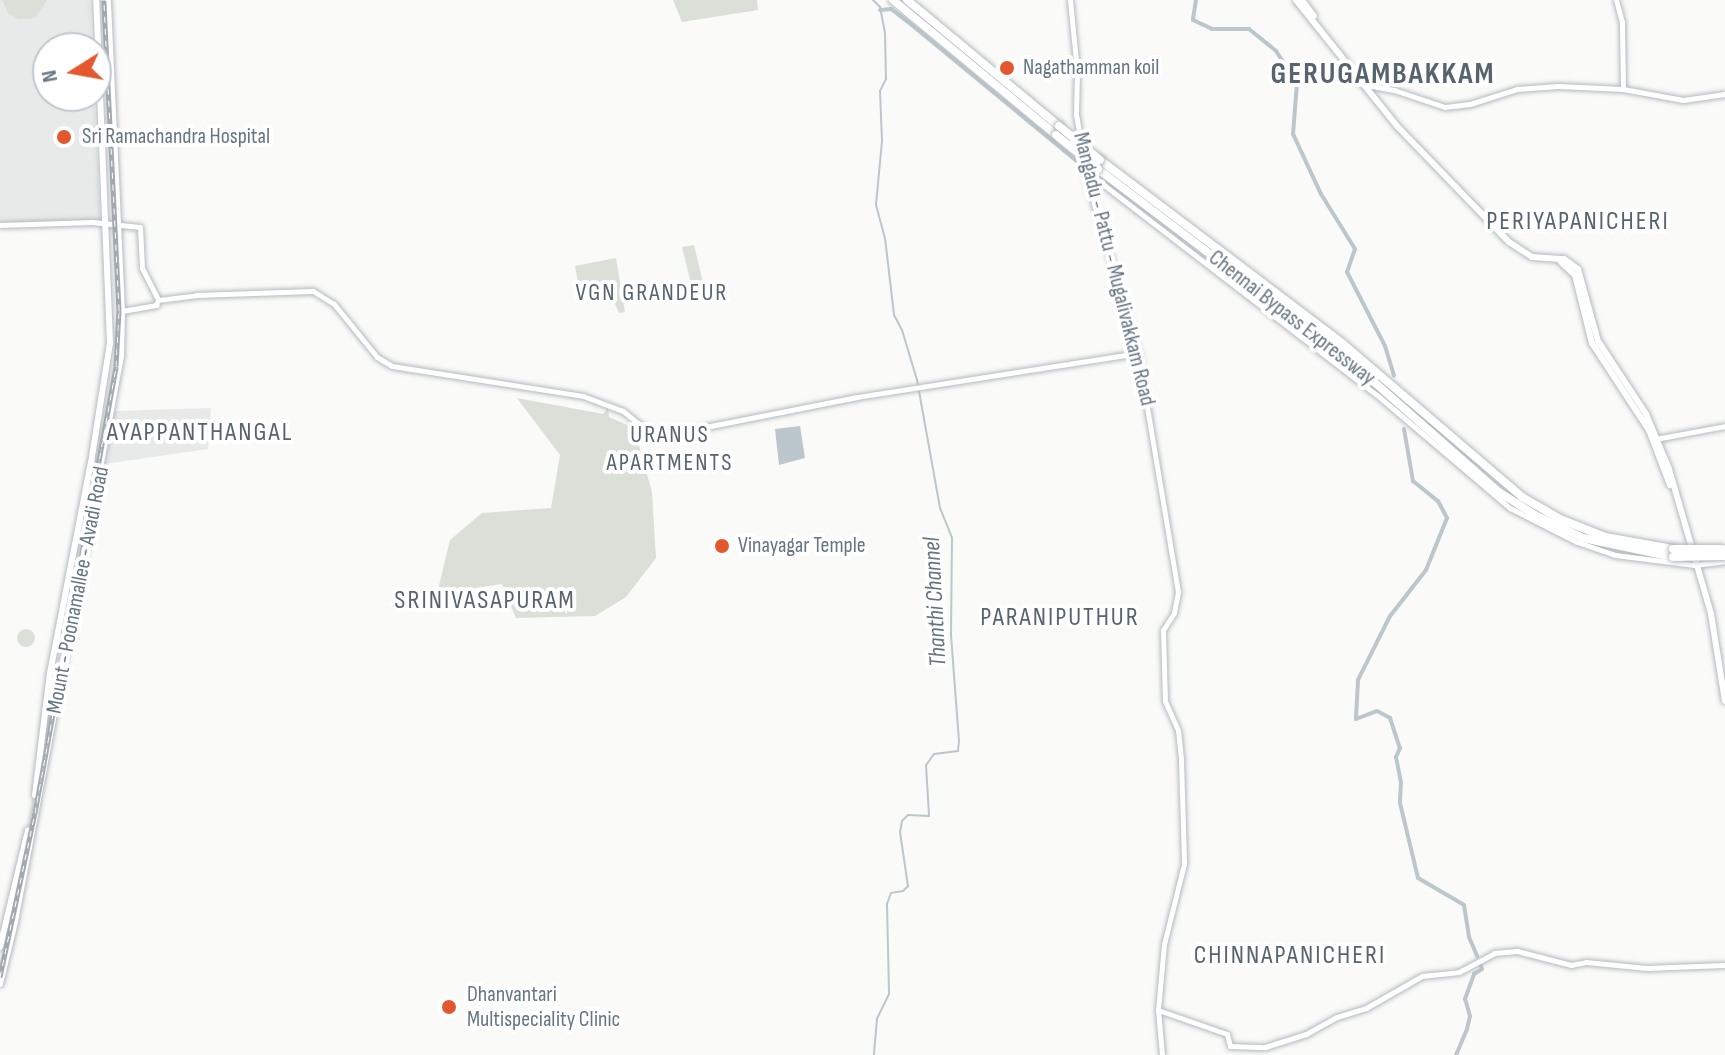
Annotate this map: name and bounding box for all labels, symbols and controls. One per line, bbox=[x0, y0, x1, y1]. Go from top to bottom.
north arrow bbox=[32, 32, 112, 112]
place label: Nagathamman koil bbox=[1023, 55, 1159, 81]
district label: GERUGAMBAKKAM bbox=[1271, 56, 1495, 92]
marker: Nagathamman koil bbox=[998, 59, 1016, 77]
text: N bbox=[36, 68, 64, 85]
place label: Sri Ramachandra Hospital bbox=[82, 124, 270, 150]
marker: Sri Ramachandra Hospital bbox=[53, 126, 75, 148]
street label: Mangadu - Pattu - Mugalivakkam Road bbox=[1067, 130, 1161, 408]
district label: PERIYAPANICHERI bbox=[1486, 206, 1670, 238]
street label: Chennai Bypass Expressway bbox=[1203, 245, 1381, 391]
district label: VGN GRANDEUR bbox=[576, 279, 728, 307]
district label: AYAPPANTHANGAL bbox=[107, 417, 293, 449]
district label: URANUS APARTMENTS bbox=[607, 421, 733, 477]
street label: Mount - Poonamallee - Avadi Road bbox=[41, 464, 115, 716]
place label: Vinayagar Temple bbox=[738, 533, 866, 559]
water label: Thanthi Channel bbox=[917, 536, 953, 668]
marker: Vinayagar Temple bbox=[713, 537, 731, 555]
district label: SRINIVASAPURAM bbox=[394, 585, 576, 617]
district label: PARANIPUTHUR bbox=[980, 602, 1140, 634]
district label: CHINNAPANICHERI bbox=[1194, 940, 1386, 972]
place label: Dhanvantari Multispeciality Clinic bbox=[467, 981, 620, 1032]
marker: Dhanvantari Multispeciality Clinic bbox=[438, 996, 460, 1018]

